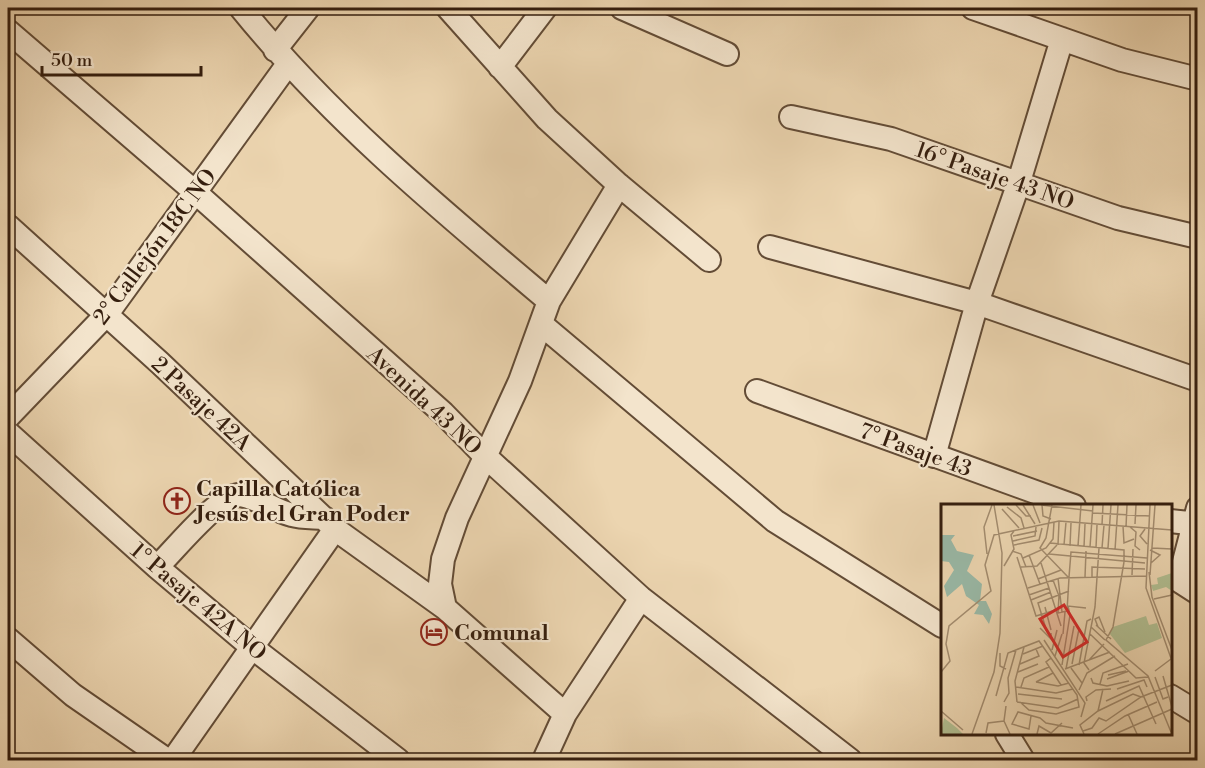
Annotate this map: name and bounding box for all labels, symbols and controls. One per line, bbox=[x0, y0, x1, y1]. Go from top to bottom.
scale bar bbox=[42, 39, 201, 77]
text: 50 m bbox=[51, 49, 93, 72]
street label: 16° Pasaje 43 NO bbox=[912, 137, 1077, 216]
street label: 2° Callejón 18C NO bbox=[88, 164, 223, 330]
street label: Avenida 43 NO bbox=[360, 340, 487, 461]
street label: 2 Pasaje 42A bbox=[146, 351, 257, 458]
street label: 7° Pasaje 43 bbox=[856, 418, 975, 483]
place label: Capilla Católica Jesús del Gran Poder bbox=[193, 476, 410, 528]
church icon: Capilla Católica Jesús del Gran Poder bbox=[162, 486, 192, 516]
inset map bbox=[941, 504, 1172, 735]
street label: 1° Pasaje 42A NO bbox=[125, 537, 271, 667]
hotel icon: Comunal bbox=[419, 617, 449, 647]
place label: Comunal bbox=[454, 620, 549, 647]

